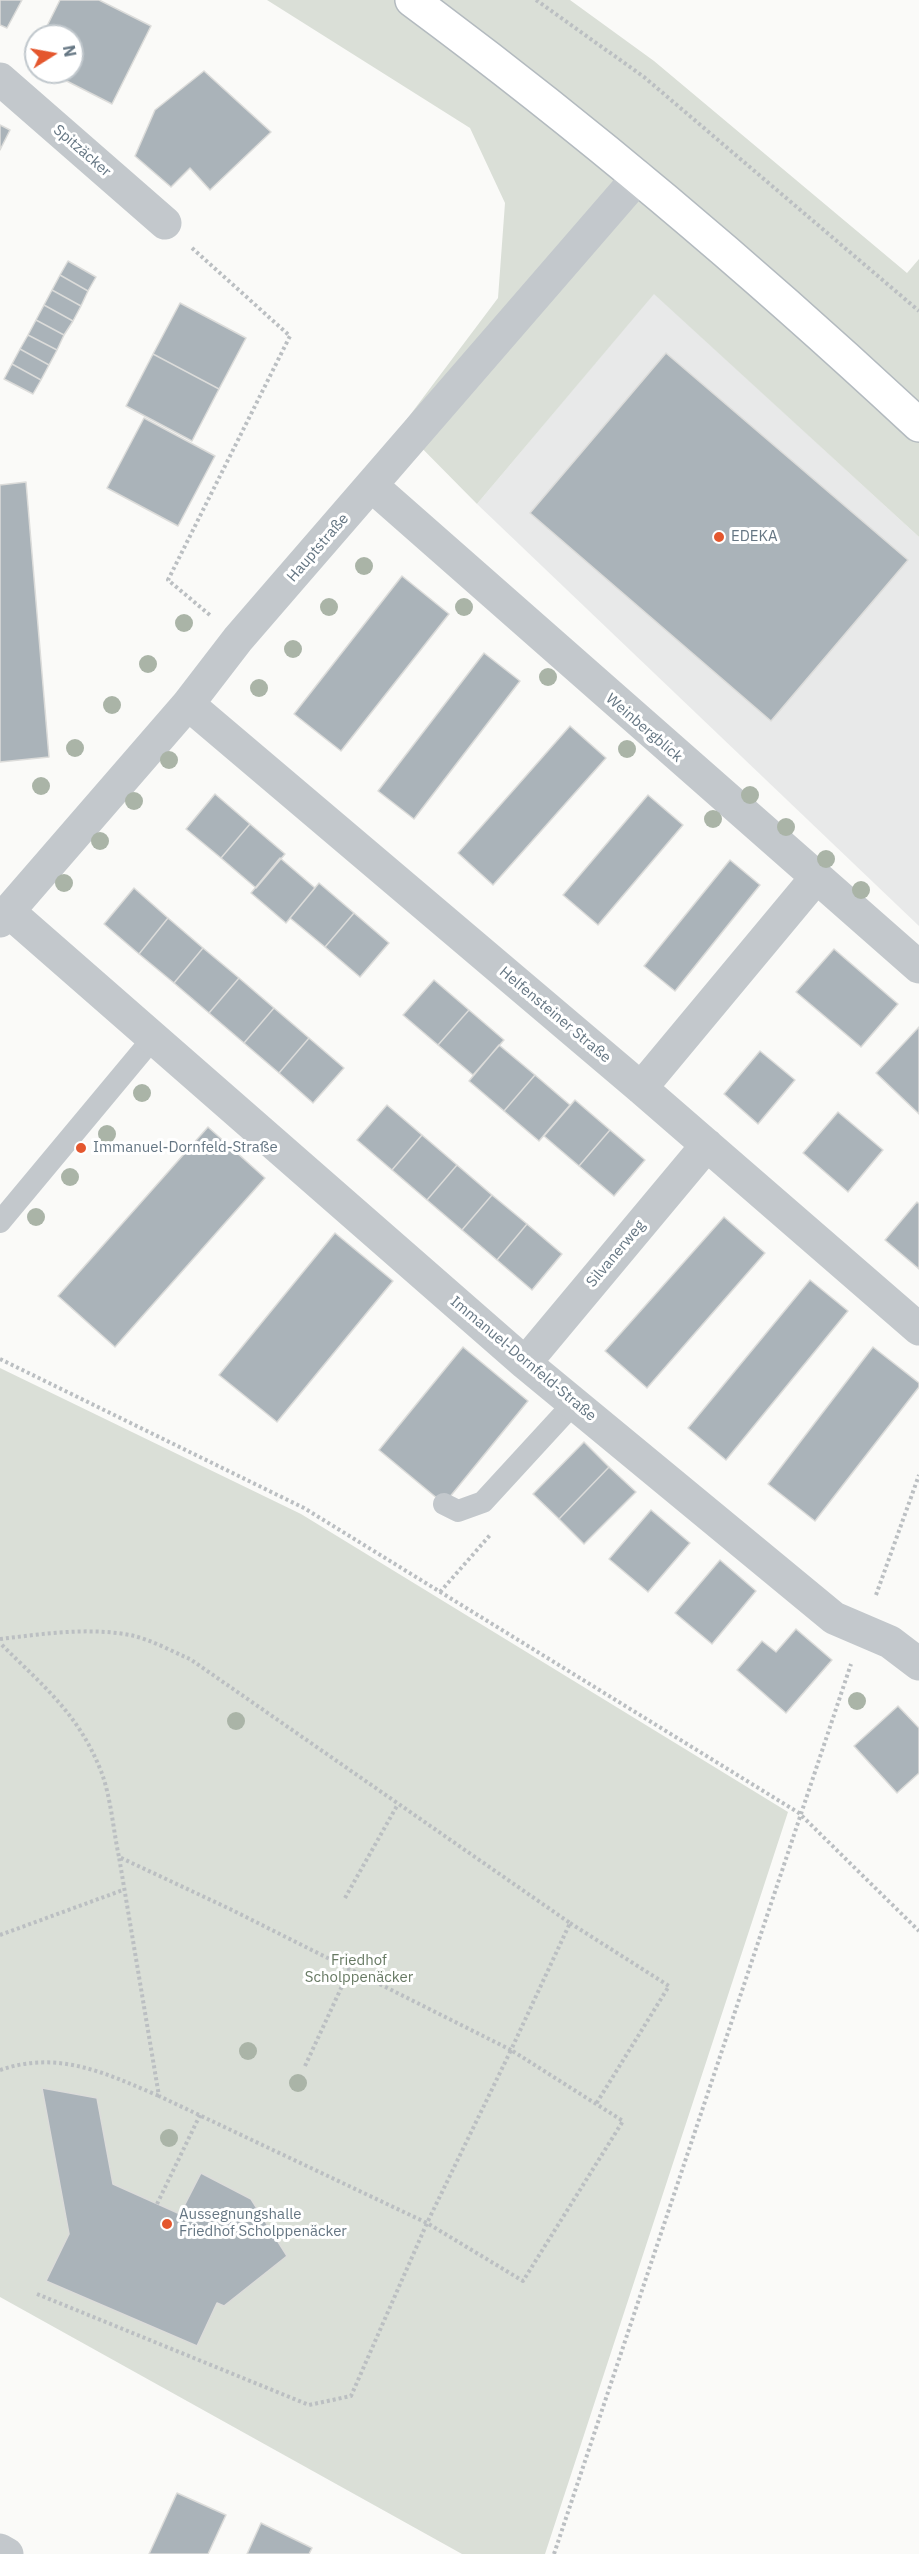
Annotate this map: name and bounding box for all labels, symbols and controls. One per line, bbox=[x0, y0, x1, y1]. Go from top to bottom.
north arrow bbox=[24, 24, 84, 84]
text: N bbox=[59, 43, 81, 59]
street label: Spitzäcker bbox=[50, 121, 114, 181]
street label: Hauptstraße bbox=[283, 510, 353, 586]
place label: EDEKA bbox=[731, 528, 778, 546]
marker: EDEKA bbox=[712, 530, 726, 544]
street label: Weinbergblick bbox=[602, 690, 686, 766]
street label: Helfensteiner Straße bbox=[496, 963, 614, 1067]
place label: Immanuel-Dornfeld-Straße bbox=[93, 1139, 278, 1157]
marker: Immanuel-Dornfeld-Straße bbox=[74, 1141, 88, 1155]
street label: Silvanerweg bbox=[583, 1217, 649, 1291]
street label: Immanuel-Dornfeld-Straße bbox=[446, 1293, 600, 1425]
park label: Friedhof Scholppenäcker bbox=[305, 1952, 413, 1987]
place label: Aussegnungshalle Friedhof Scholppenäcker bbox=[179, 2206, 347, 2241]
marker: Aussegnungshalle Friedhof Scholppenäcker bbox=[160, 2217, 174, 2231]

